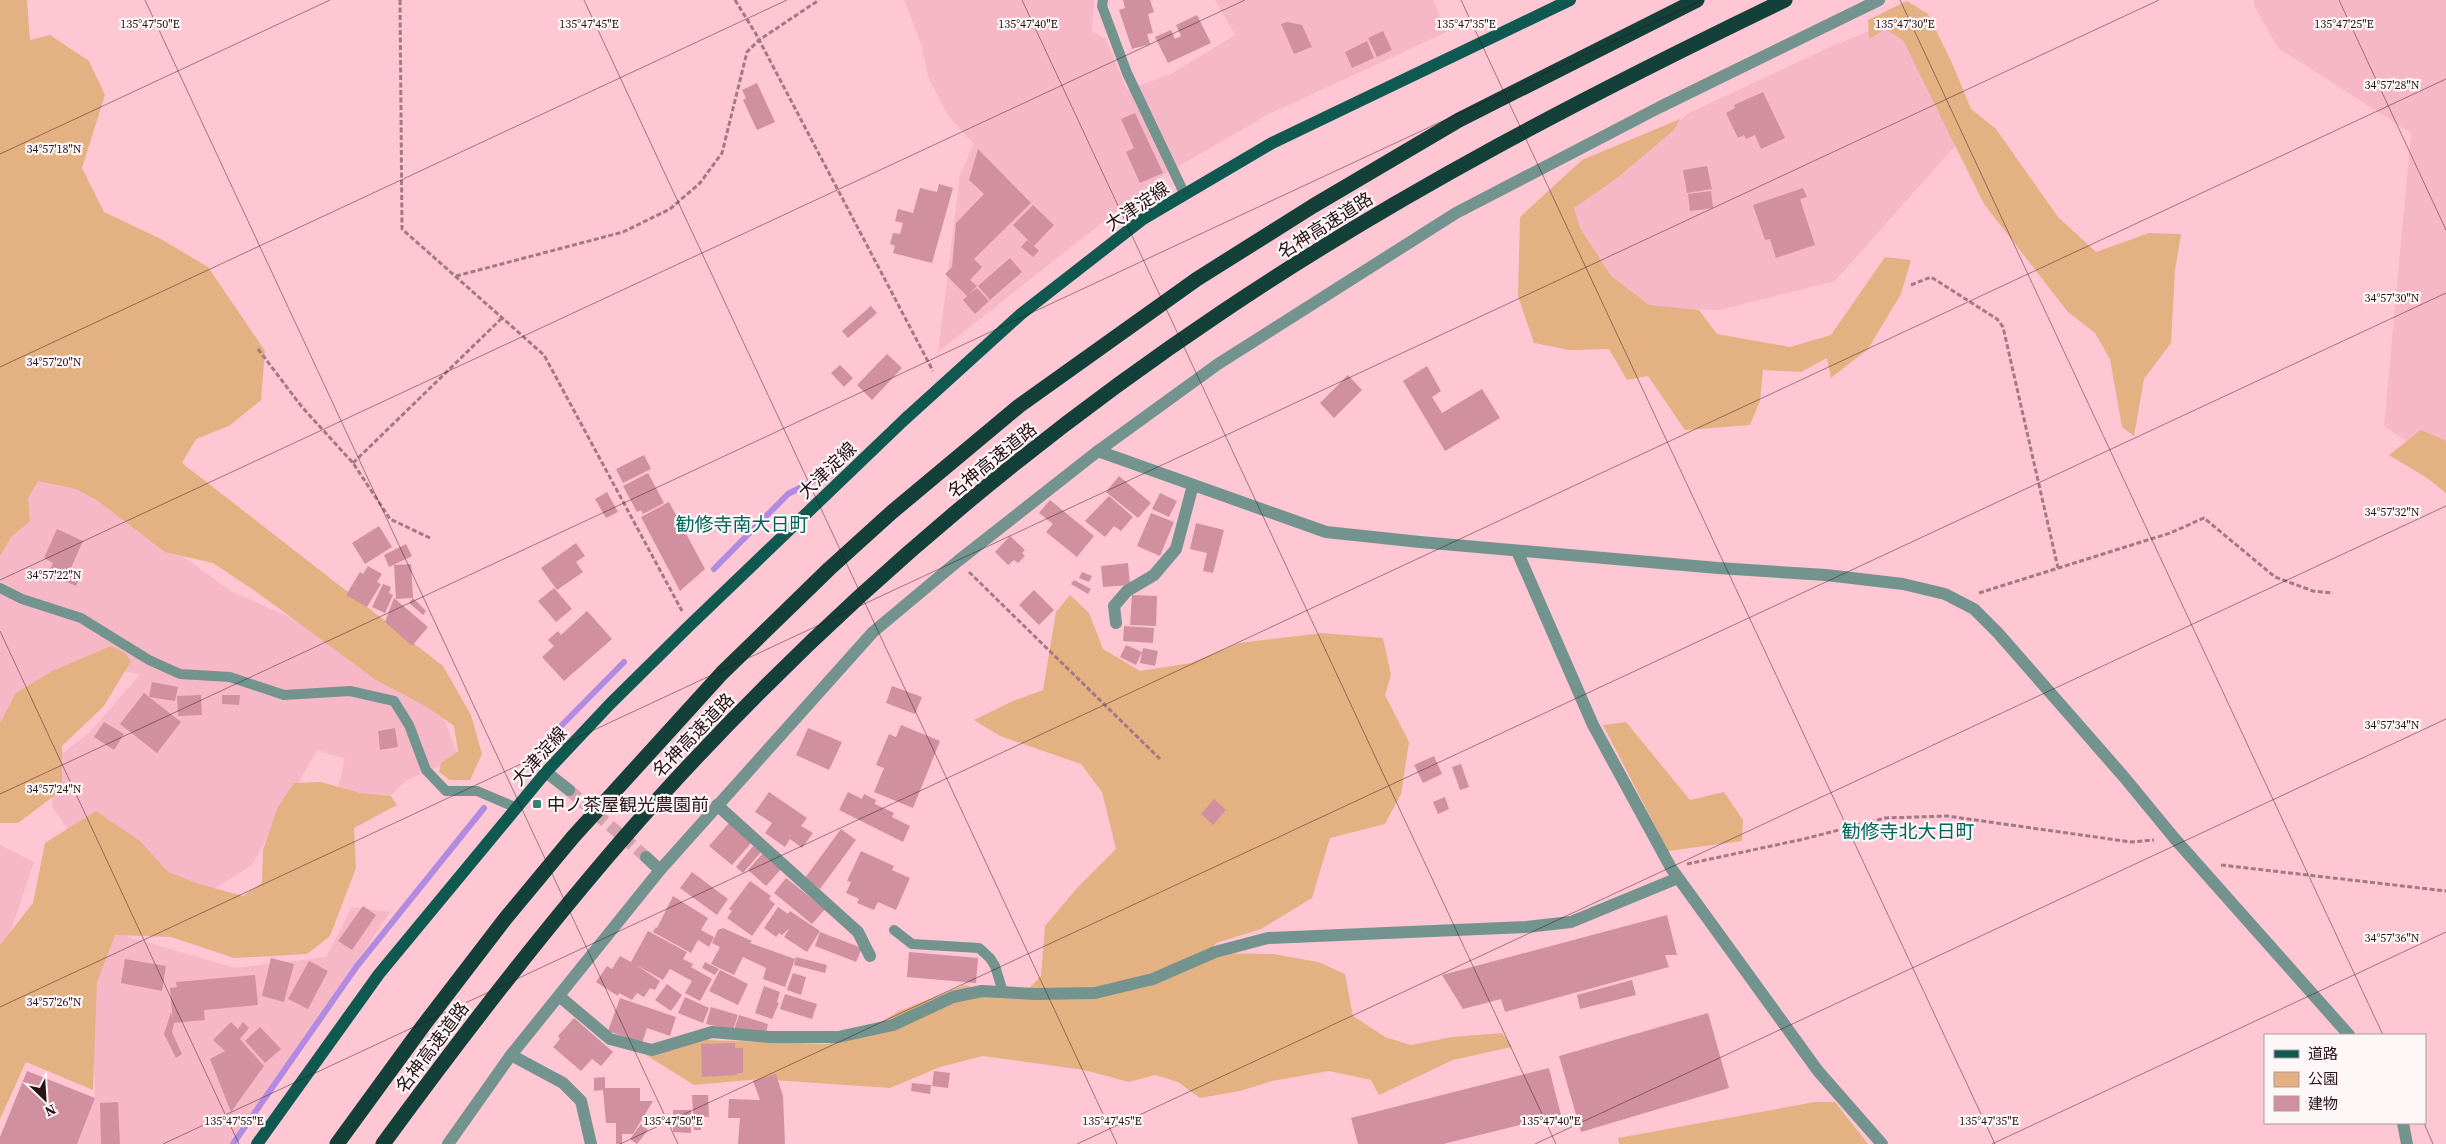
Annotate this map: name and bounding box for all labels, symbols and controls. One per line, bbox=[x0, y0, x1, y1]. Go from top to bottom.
text: 135°47'50"E bbox=[120, 16, 180, 32]
text: 135°47'45"E bbox=[559, 16, 619, 32]
text: 135°47'40"E bbox=[998, 16, 1058, 32]
text: 135°47'35"E bbox=[1436, 16, 1496, 32]
text: 135°47'30"E bbox=[1875, 16, 1935, 32]
text: 135°47'25"E bbox=[2314, 16, 2374, 32]
text: 34°57'28"N bbox=[2364, 77, 2420, 93]
text: 34°57'18"N bbox=[26, 141, 82, 157]
street label: 大津淀線 bbox=[1100, 176, 1174, 236]
street label: 名神高速道路 bbox=[1273, 186, 1377, 264]
text: 34°57'30"N bbox=[2364, 290, 2420, 306]
text: 34°57'20"N bbox=[26, 354, 82, 370]
street label: 名神高速道路 bbox=[942, 416, 1042, 504]
street label: 大津淀線 bbox=[792, 436, 862, 504]
text: 34°57'32"N bbox=[2364, 504, 2420, 520]
district label: 勧修寺南大日町 bbox=[675, 511, 809, 537]
text: 34°57'22"N bbox=[26, 567, 82, 583]
street label: 名神高速道路 bbox=[646, 687, 740, 783]
text: 34°57'34"N bbox=[2364, 717, 2420, 733]
street label: 大津淀線 bbox=[506, 721, 572, 791]
text: 34°57'24"N bbox=[26, 781, 82, 797]
place label: 中ノ茶屋観光農園前 bbox=[547, 792, 709, 817]
marker: 中ノ茶屋観光農園前 bbox=[531, 798, 543, 810]
district label: 勧修寺北大日町 bbox=[1841, 818, 1975, 844]
text: 34°57'36"N bbox=[2364, 930, 2420, 946]
text: 34°57'26"N bbox=[26, 994, 82, 1010]
street label: 名神高速道路 bbox=[390, 996, 474, 1098]
legend bbox=[2264, 1034, 2426, 1124]
text: 道路 bbox=[2308, 1043, 2338, 1064]
text: 公園 bbox=[2308, 1068, 2338, 1089]
north arrow bbox=[20, 1074, 70, 1124]
text: 建物 bbox=[2308, 1093, 2338, 1114]
text: N bbox=[42, 1100, 59, 1122]
text: 135°47'55"E bbox=[204, 1113, 264, 1129]
text: 135°47'50"E bbox=[643, 1113, 703, 1129]
text: 135°47'45"E bbox=[1082, 1113, 1142, 1129]
text: 135°47'40"E bbox=[1521, 1113, 1581, 1129]
text: 135°47'35"E bbox=[1959, 1113, 2019, 1129]

